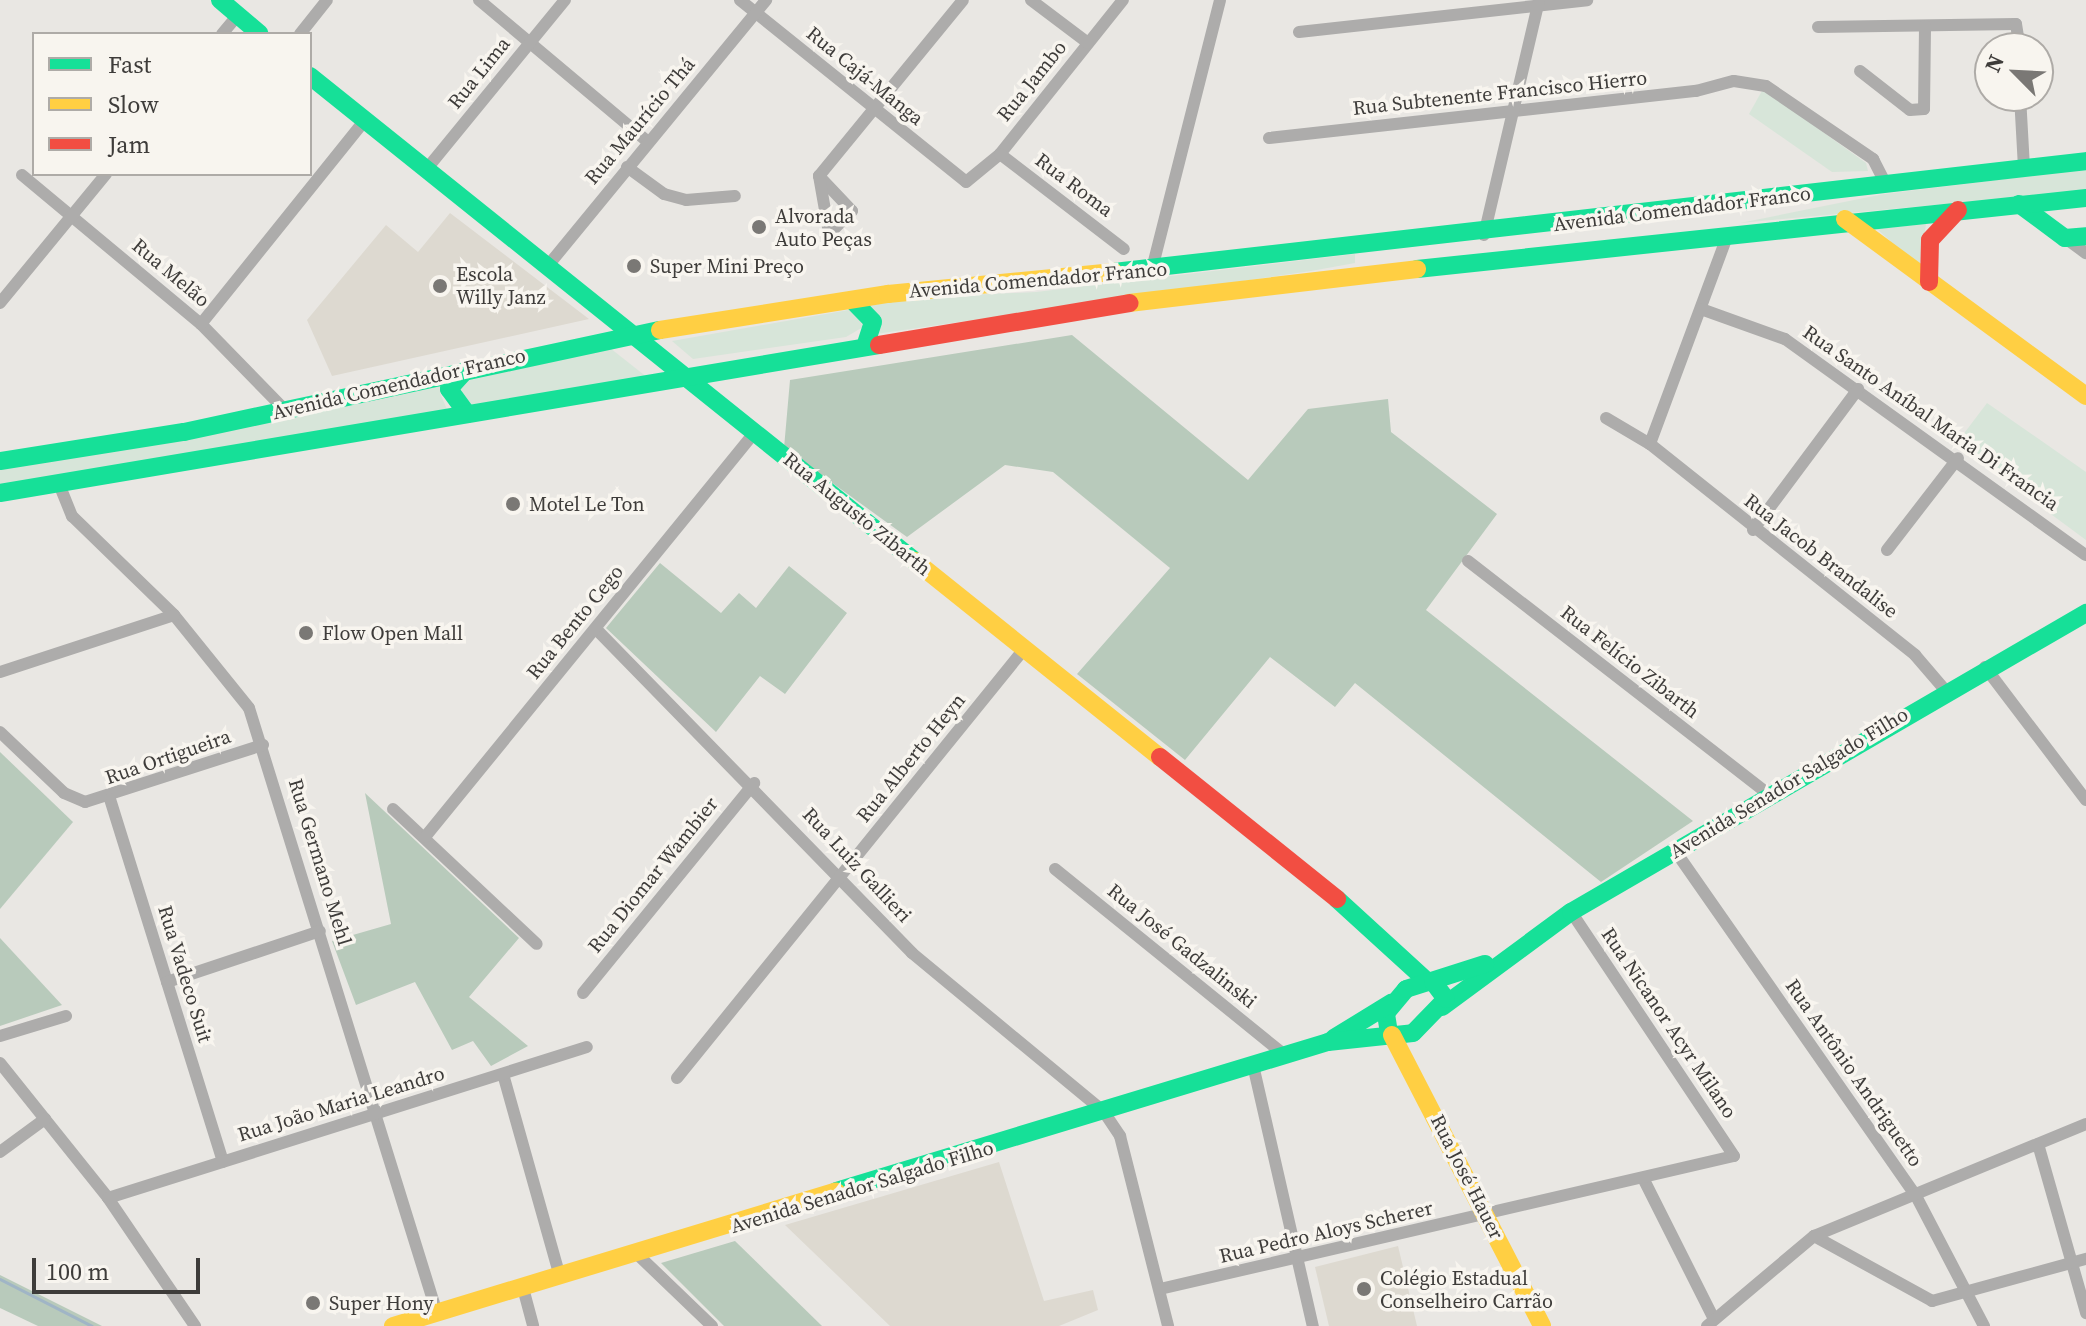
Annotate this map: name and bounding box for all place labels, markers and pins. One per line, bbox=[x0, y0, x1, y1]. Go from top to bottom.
place label: Alvorada Auto Peças bbox=[775, 204, 872, 251]
marker: Alvorada Auto Peças bbox=[750, 218, 768, 236]
place label: Super Mini Preço bbox=[650, 254, 804, 278]
marker: Super Mini Preço bbox=[625, 257, 643, 275]
place label: Escola Willy Janz bbox=[456, 262, 546, 309]
marker: Escola Willy Janz bbox=[431, 277, 449, 295]
place label: Motel Le Ton bbox=[529, 492, 645, 516]
marker: Motel Le Ton bbox=[504, 495, 522, 513]
place label: Flow Open Mall bbox=[322, 621, 463, 645]
marker: Flow Open Mall bbox=[297, 624, 315, 642]
place label: Colégio Estadual Conselheiro Carrão bbox=[1380, 1266, 1553, 1313]
marker: Colégio Estadual Conselheiro Carrão bbox=[1355, 1280, 1373, 1298]
place label: Super Hony bbox=[329, 1291, 434, 1315]
marker: Super Hony bbox=[304, 1294, 322, 1312]

